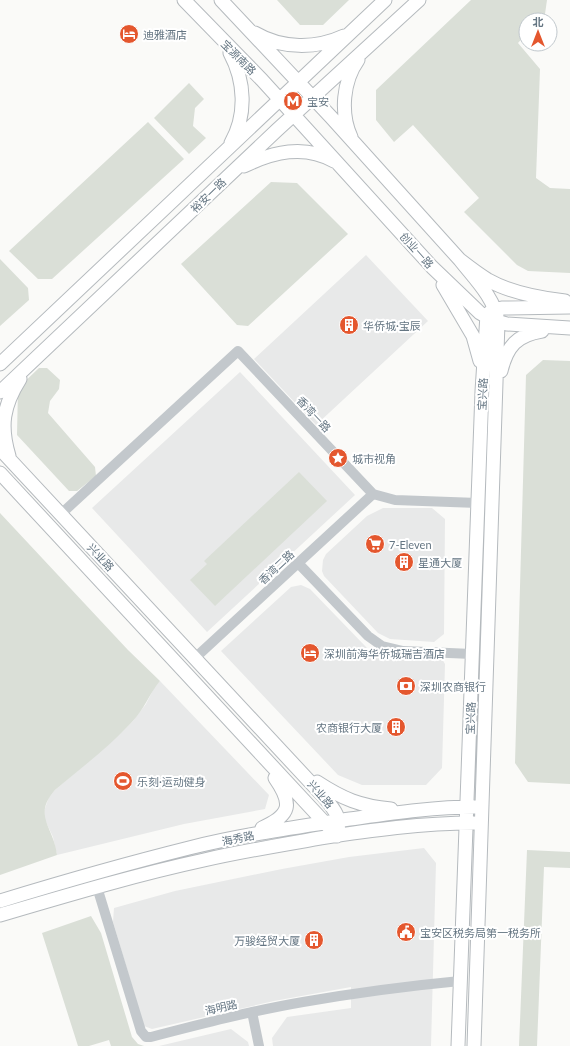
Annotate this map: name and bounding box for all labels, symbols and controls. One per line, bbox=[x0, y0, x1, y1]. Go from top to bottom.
north arrow bbox=[518, 12, 558, 52]
text: 北 bbox=[533, 15, 544, 28]
hotel icon: 迪雅酒店 bbox=[118, 23, 140, 45]
place label: 迪雅酒店 bbox=[143, 28, 187, 41]
street label: 宝源南路 bbox=[219, 37, 259, 77]
metro station icon: 宝安 bbox=[282, 90, 304, 112]
place label: 宝安 bbox=[307, 95, 329, 108]
street label: 裕安一路 bbox=[188, 175, 228, 215]
street label: 创业一路 bbox=[397, 229, 437, 271]
building icon: 华侨城·宝辰 bbox=[338, 314, 360, 336]
place label: 华侨城·宝辰 bbox=[363, 319, 421, 332]
street label: 宝兴路 bbox=[475, 377, 489, 411]
street label: 香湾一路 bbox=[294, 393, 334, 435]
place icon: 城市视角 bbox=[327, 447, 349, 469]
place label: 城市视角 bbox=[352, 452, 396, 465]
supermarket icon: 7-Eleven bbox=[364, 533, 386, 555]
place label: 7-Eleven bbox=[389, 538, 432, 551]
street label: 兴业路 bbox=[85, 540, 117, 574]
street label: 香湾二路 bbox=[255, 547, 297, 587]
building icon: 星通大厦 bbox=[393, 551, 415, 573]
place label: 星通大厦 bbox=[418, 556, 462, 569]
hotel icon: 深圳前海华侨城瑞吉酒店 bbox=[299, 642, 321, 664]
place label: 深圳前海华侨城瑞吉酒店 bbox=[324, 647, 445, 660]
bank icon: 深圳农商银行 bbox=[395, 675, 417, 697]
place label: 深圳农商银行 bbox=[420, 680, 486, 693]
street label: 宝兴路 bbox=[463, 701, 477, 735]
building icon: 农商银行大厦 bbox=[385, 716, 407, 738]
place label: 农商银行大厦 bbox=[316, 721, 382, 734]
sports icon: 乐刻·运动健身 bbox=[112, 770, 134, 792]
place label: 乐刻·运动健身 bbox=[137, 775, 206, 788]
street label: 兴业路 bbox=[305, 777, 337, 811]
street label: 海秀路 bbox=[221, 828, 255, 848]
public building icon: 宝安区税务局第一税务所 bbox=[395, 921, 417, 943]
place label: 宝安区税务局第一税务所 bbox=[420, 926, 541, 939]
building icon: 万骏经贸大厦 bbox=[303, 929, 325, 951]
place label: 万骏经贸大厦 bbox=[234, 934, 300, 947]
street label: 海明路 bbox=[203, 997, 239, 1017]

